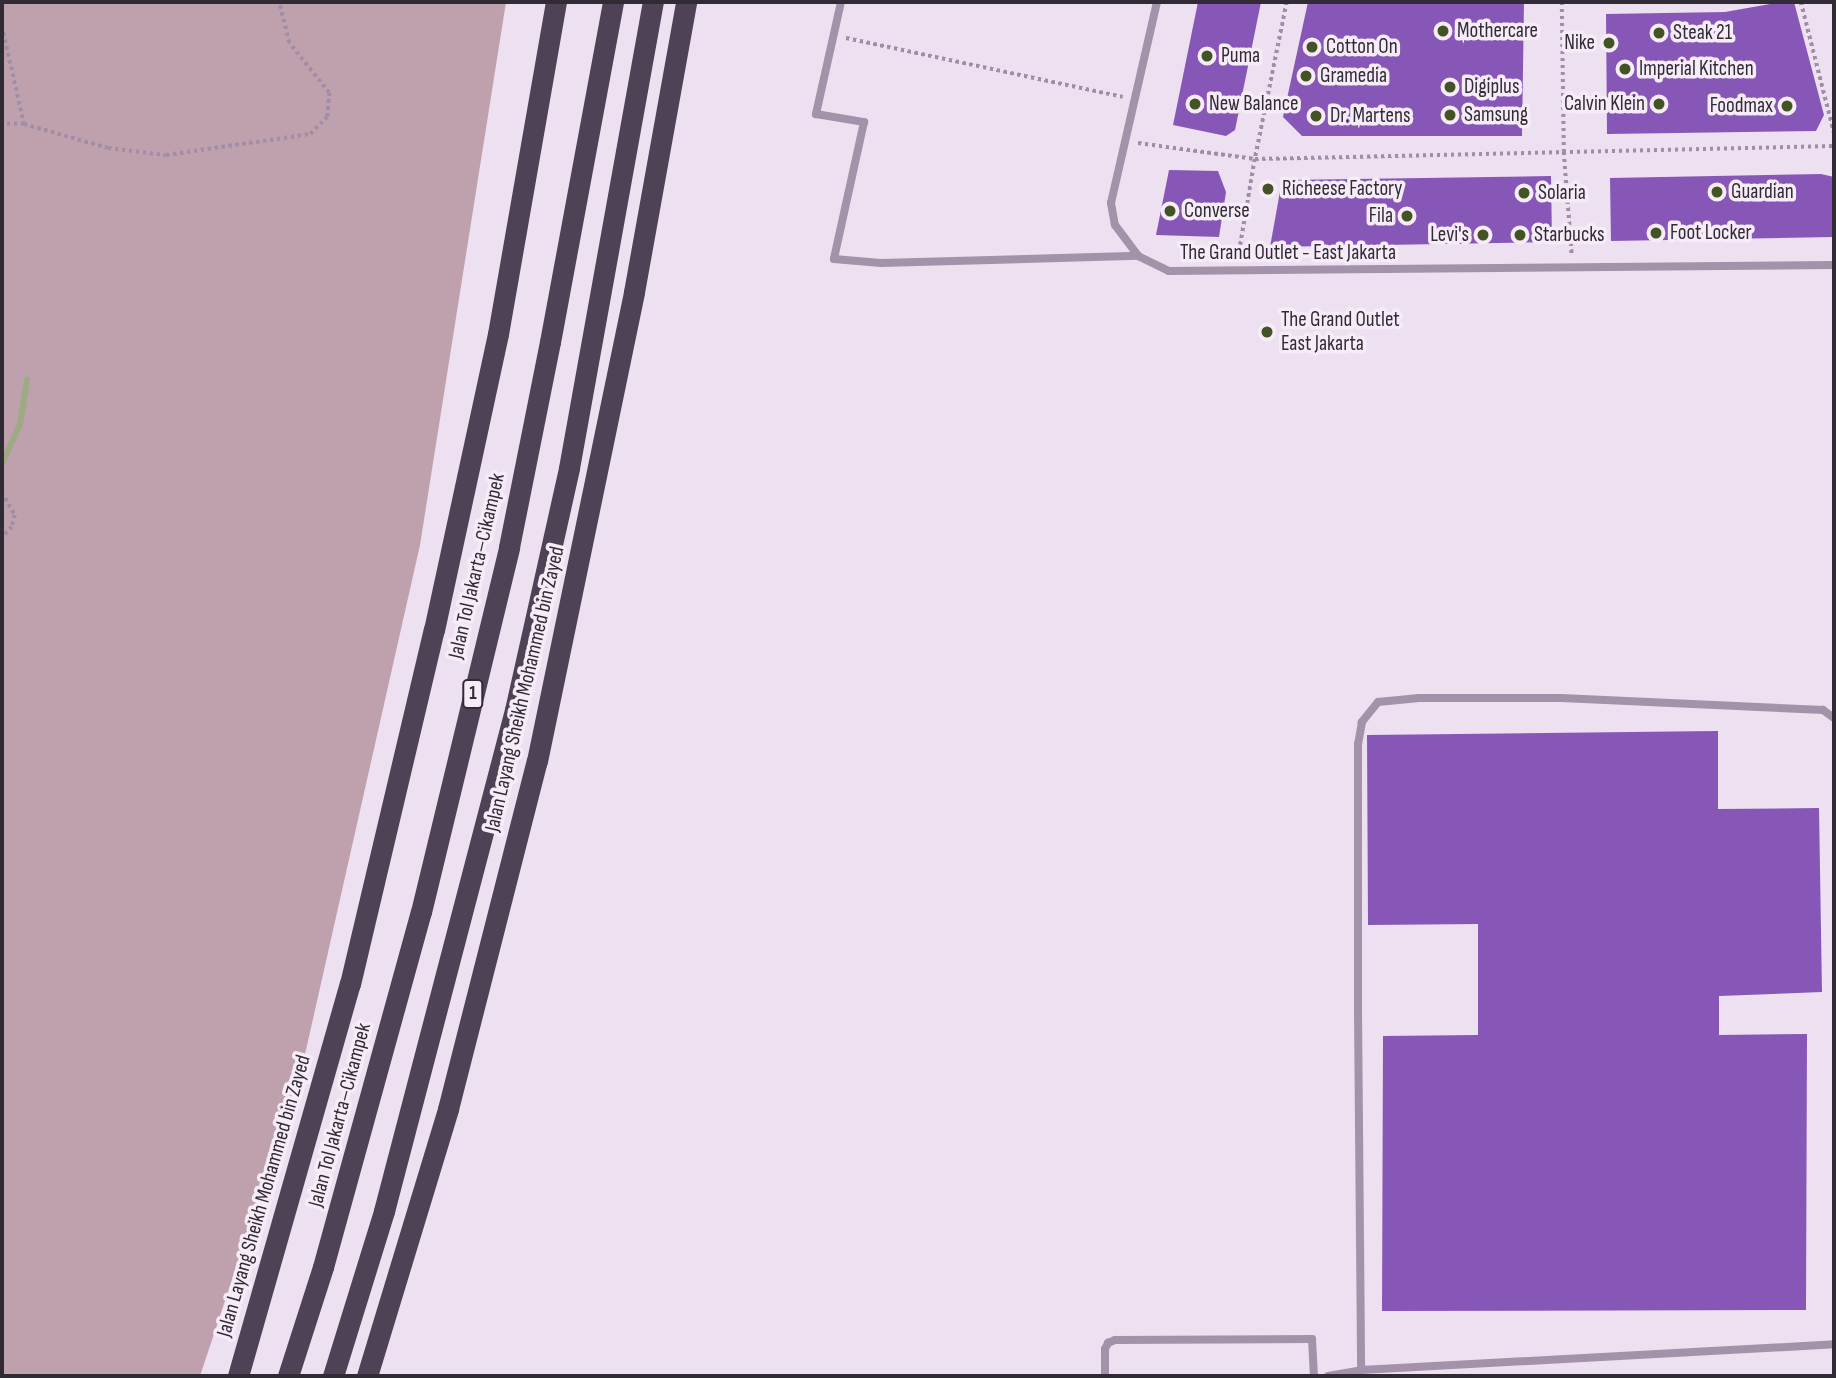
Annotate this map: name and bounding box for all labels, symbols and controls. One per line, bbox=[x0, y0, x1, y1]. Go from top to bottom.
place label: Mothercare bbox=[1457, 18, 1538, 44]
place label: Steak 21 bbox=[1673, 20, 1732, 46]
marker: Mothercare bbox=[1435, 23, 1451, 39]
marker: Steak 21 bbox=[1651, 25, 1667, 41]
place label: Nike bbox=[1564, 30, 1595, 56]
place label: Cotton On bbox=[1326, 34, 1398, 60]
marker: Nike bbox=[1601, 35, 1617, 51]
marker: Cotton On bbox=[1304, 39, 1320, 55]
place label: Puma bbox=[1221, 43, 1260, 69]
marker: Puma bbox=[1199, 48, 1215, 64]
place label: Imperial Kitchen bbox=[1639, 56, 1754, 82]
marker: Imperial Kitchen bbox=[1617, 61, 1633, 77]
place label: Gramedia bbox=[1320, 63, 1387, 89]
marker: Gramedia bbox=[1298, 68, 1314, 84]
place label: Digiplus bbox=[1464, 74, 1519, 100]
marker: Digiplus bbox=[1442, 79, 1458, 95]
place label: New Balance bbox=[1209, 91, 1298, 117]
place label: Calvin Klein bbox=[1564, 91, 1645, 117]
place label: Foodmax bbox=[1710, 93, 1773, 119]
marker: New Balance bbox=[1187, 96, 1203, 112]
marker: Calvin Klein bbox=[1651, 96, 1667, 112]
marker: Foodmax bbox=[1779, 98, 1795, 114]
place label: Samsung bbox=[1464, 102, 1528, 128]
place label: Dr. Martens bbox=[1330, 103, 1411, 129]
marker: Samsung bbox=[1442, 107, 1458, 123]
marker: Dr. Martens bbox=[1308, 108, 1324, 124]
place label: Richeese Factory bbox=[1282, 176, 1402, 202]
place label: Guardian bbox=[1731, 179, 1794, 205]
place label: Solaria bbox=[1538, 180, 1586, 206]
marker: Richeese Factory bbox=[1260, 181, 1276, 197]
marker: Guardian bbox=[1709, 184, 1725, 200]
marker: Solaria bbox=[1516, 185, 1532, 201]
place label: Converse bbox=[1184, 198, 1250, 224]
marker: Converse bbox=[1162, 203, 1178, 219]
place label: Fila bbox=[1369, 203, 1393, 229]
marker: Fila bbox=[1399, 208, 1415, 224]
place label: Foot Locker bbox=[1670, 220, 1752, 246]
place label: Levi's bbox=[1430, 222, 1469, 248]
place label: Starbucks bbox=[1534, 222, 1605, 248]
marker: Foot Locker bbox=[1648, 225, 1664, 241]
marker: Levi's bbox=[1475, 227, 1491, 243]
marker: Starbucks bbox=[1512, 227, 1528, 243]
street label: The Grand Outlet - East Jakarta bbox=[1180, 240, 1396, 266]
place label: The Grand Outlet East Jakarta bbox=[1281, 307, 1400, 357]
marker: The Grand Outlet East Jakarta bbox=[1259, 324, 1275, 340]
street label: Jalan Tol Jakarta–Cikampek bbox=[443, 471, 511, 661]
street label: Jalan Layang Sheikh Mohammed bin Zayed bbox=[480, 544, 570, 834]
road number: 1 bbox=[461, 678, 485, 709]
street label: Jalan Tol Jakarta–Cikampek bbox=[303, 1020, 377, 1210]
street label: Jalan Layang Sheikh Mohammed bin Zayed bbox=[212, 1052, 316, 1340]

